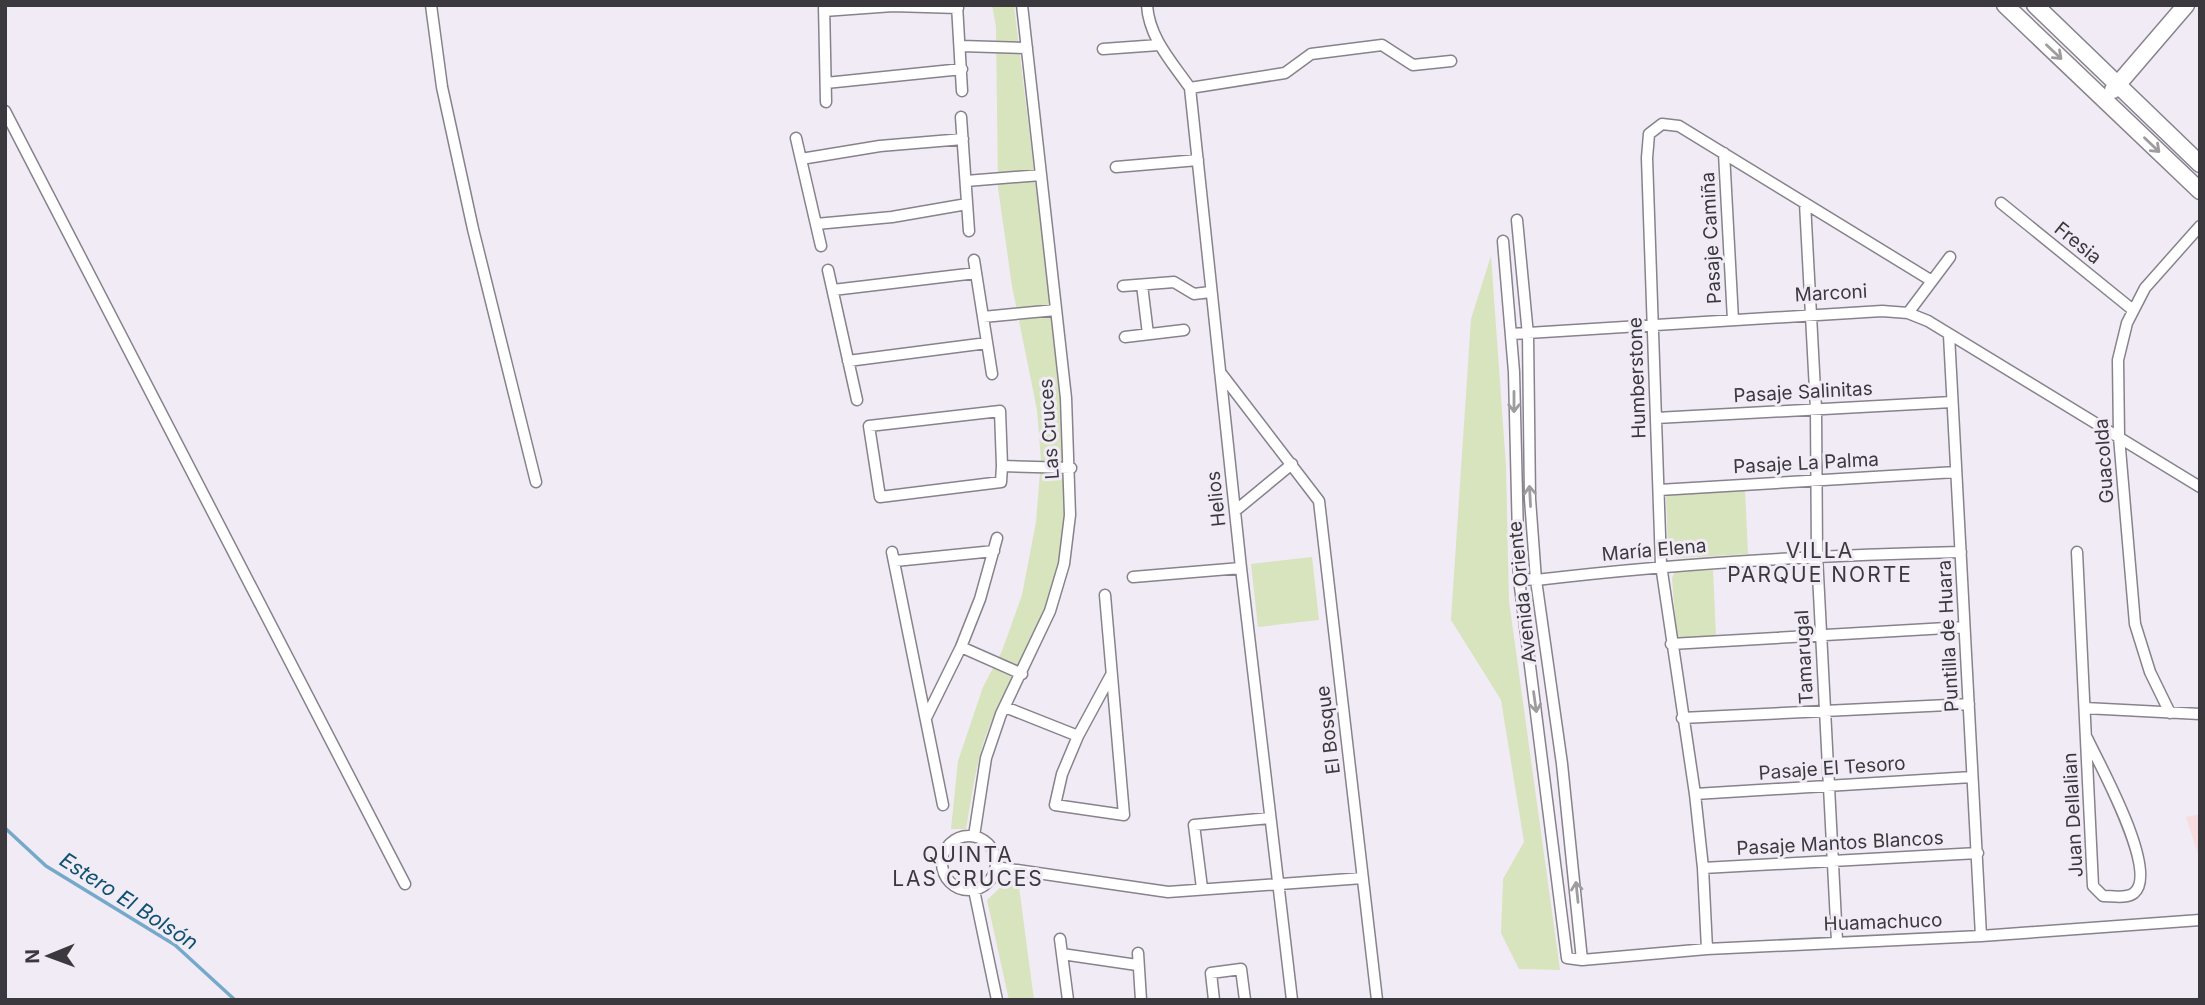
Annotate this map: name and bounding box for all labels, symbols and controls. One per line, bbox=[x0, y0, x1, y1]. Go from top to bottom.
one-way arrow bbox=[2045, 44, 2062, 61]
one-way arrow bbox=[2143, 137, 2160, 154]
street label: Pasaje Camiña bbox=[1696, 171, 1726, 305]
street label: Fresia bbox=[2050, 217, 2106, 269]
street label: Marconi bbox=[1794, 280, 1868, 306]
street label: Humberstone bbox=[1623, 317, 1651, 439]
street label: Pasaje Salinitas bbox=[1733, 377, 1873, 407]
street label: Las Cruces bbox=[1034, 378, 1064, 480]
one-way arrow bbox=[1507, 390, 1521, 413]
street label: Guacolda bbox=[2090, 418, 2118, 504]
street label: Pasaje La Palma bbox=[1732, 448, 1880, 478]
street label: Helios bbox=[1202, 470, 1230, 528]
one-way arrow bbox=[1524, 484, 1537, 507]
street label: Avenida Oriente bbox=[1503, 520, 1541, 664]
street label: María Elena bbox=[1601, 534, 1707, 566]
district label: VILLA PARQUE NORTE bbox=[1727, 538, 1913, 587]
street label: Puntilla de Huara bbox=[1933, 559, 1963, 713]
street label: Tamarugal bbox=[1790, 609, 1818, 705]
street label: El Bosque bbox=[1311, 684, 1345, 776]
one-way arrow bbox=[1528, 690, 1541, 712]
street label: Pasaje El Tesoro bbox=[1758, 751, 1906, 785]
street label: Juan Dellalian bbox=[2058, 752, 2088, 878]
street label: Pasaje Mantos Blancos bbox=[1736, 826, 1944, 860]
district label: QUINTA LAS CRUCES bbox=[892, 842, 1044, 891]
water label: Estero El Bolsón bbox=[55, 847, 203, 955]
one-way arrow bbox=[1570, 881, 1583, 903]
street label: Huamachuco bbox=[1823, 908, 1943, 936]
north arrow bbox=[14, 921, 84, 991]
text: N bbox=[21, 949, 44, 964]

